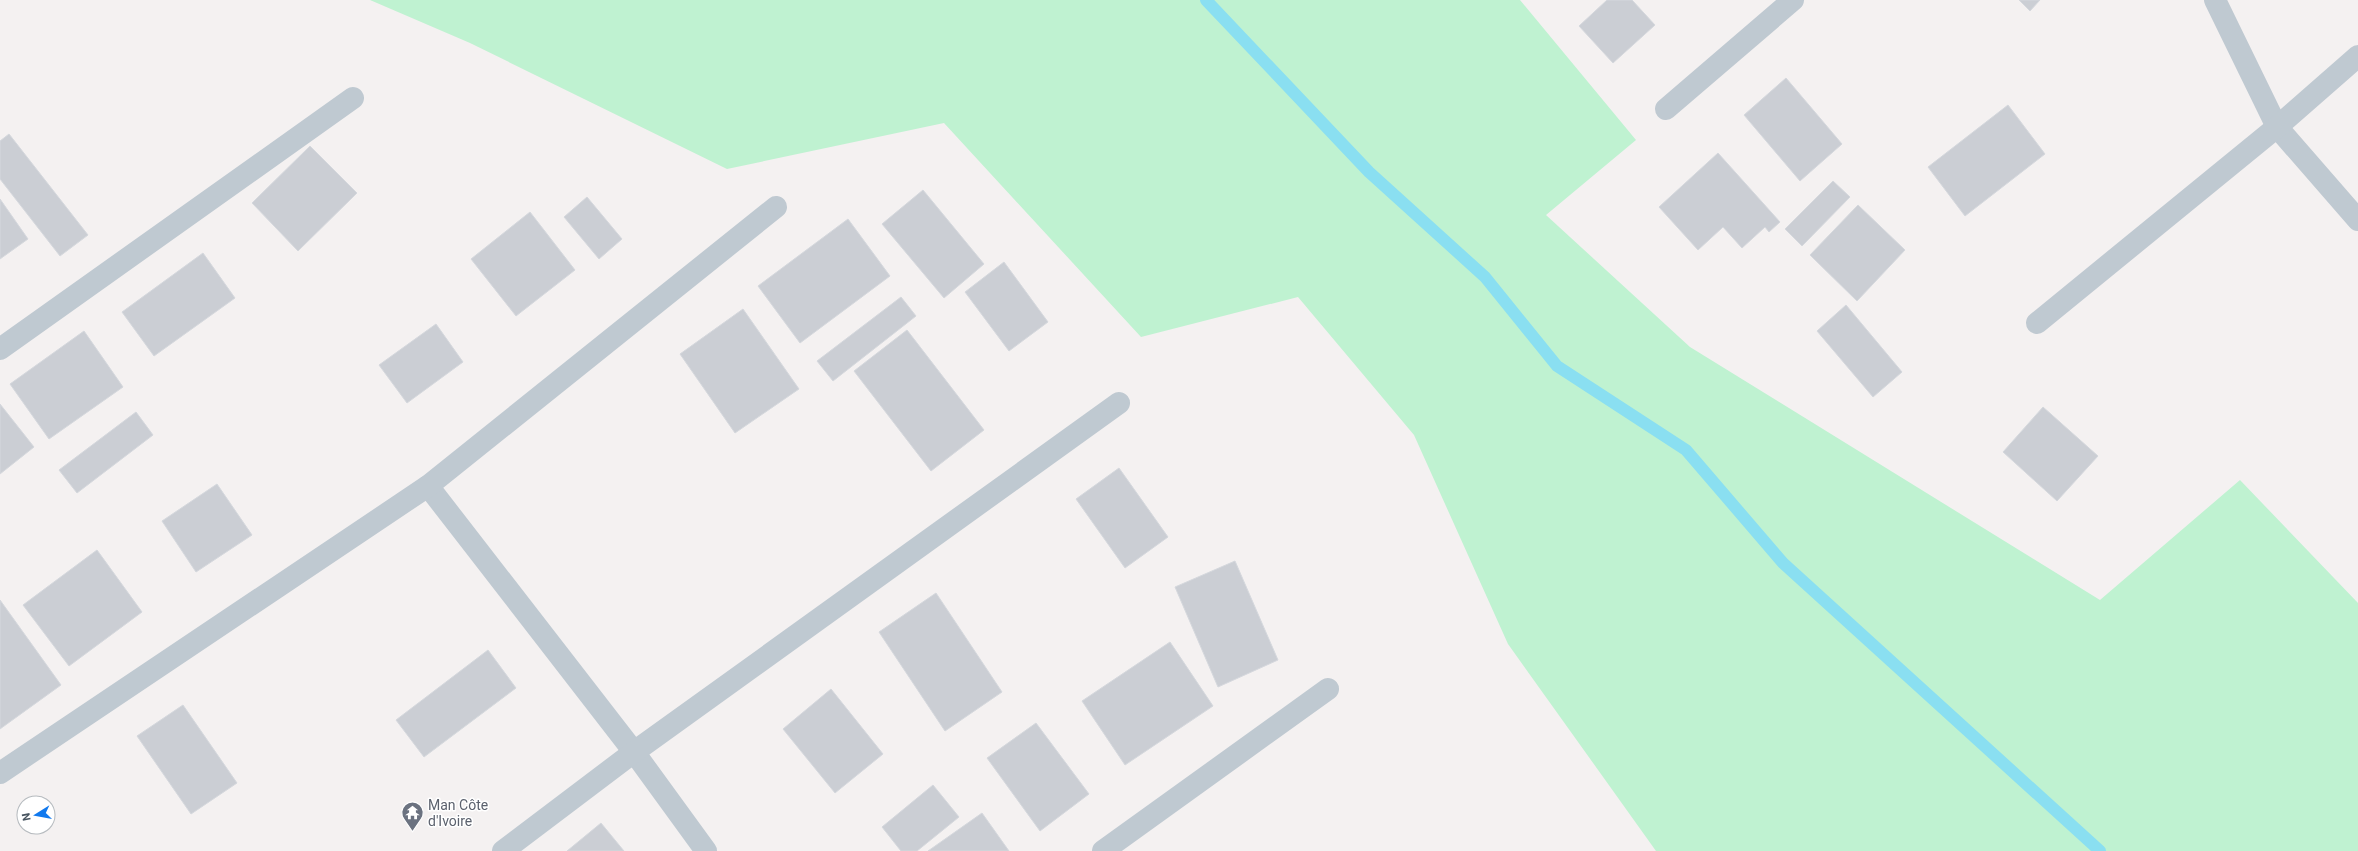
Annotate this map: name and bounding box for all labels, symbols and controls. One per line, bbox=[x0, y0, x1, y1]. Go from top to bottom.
north arrow bbox=[16, 795, 56, 835]
place label: Man Côte d'Ivoire bbox=[428, 797, 488, 829]
temple icon: Man Côte d'Ivoire bbox=[399, 800, 425, 833]
text: N bbox=[20, 812, 34, 822]

